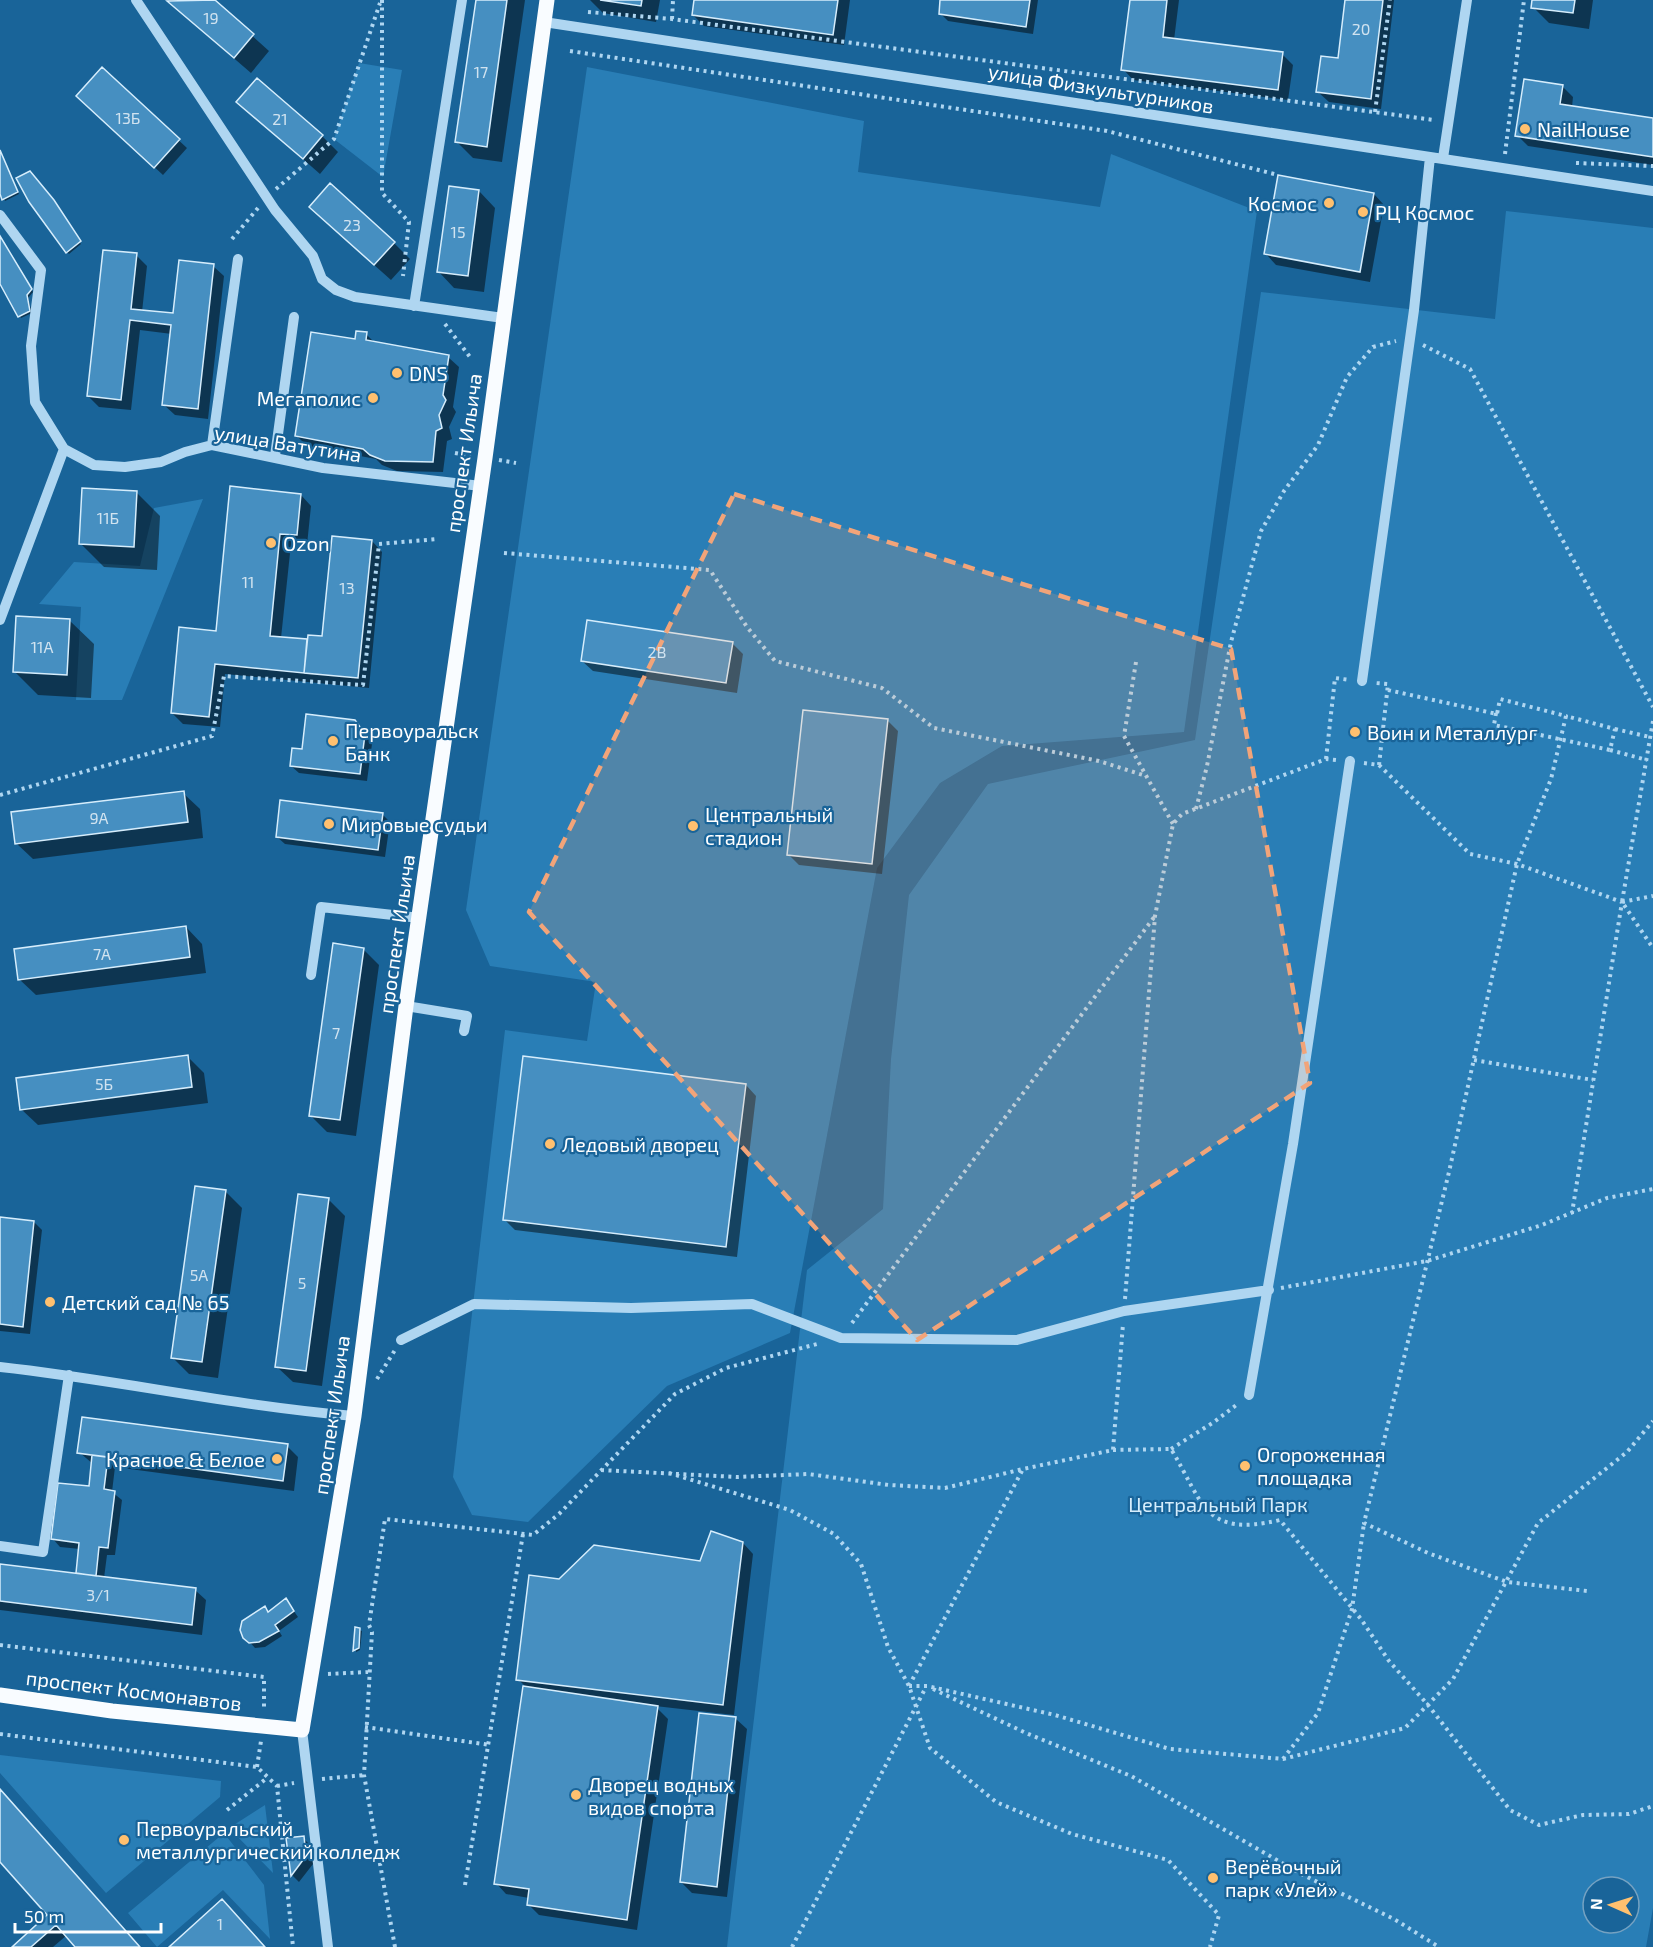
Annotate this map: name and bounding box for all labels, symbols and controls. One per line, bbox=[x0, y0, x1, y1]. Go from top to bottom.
house number: 19 bbox=[203, 8, 219, 27]
house number: 20 bbox=[1352, 19, 1370, 38]
street label: улица Физкультурников bbox=[986, 58, 1215, 119]
house number: 17 bbox=[474, 62, 488, 81]
house number: 13Б bbox=[116, 108, 140, 127]
house number: 21 bbox=[272, 109, 288, 128]
place label: NailHouse bbox=[1537, 117, 1630, 141]
marker: NailHouse bbox=[1518, 122, 1532, 136]
place label: Космос bbox=[1248, 191, 1317, 215]
marker: Космос bbox=[1322, 196, 1336, 210]
place label: РЦ Космос bbox=[1375, 200, 1475, 224]
marker: РЦ Космос bbox=[1356, 205, 1370, 219]
house number: 23 bbox=[343, 215, 361, 234]
house number: 15 bbox=[451, 222, 465, 241]
place label: DNS bbox=[409, 361, 448, 385]
marker: DNS bbox=[390, 366, 404, 380]
street label: проспект Ильича bbox=[440, 372, 486, 534]
place label: Мегаполис bbox=[257, 386, 361, 410]
marker: Мегаполис bbox=[366, 391, 380, 405]
street label: улица Ватутина bbox=[213, 420, 363, 467]
house number: 11Б bbox=[97, 508, 119, 527]
place label: Ozon bbox=[283, 531, 330, 555]
marker: Ozon bbox=[264, 536, 278, 550]
house number: 11 bbox=[242, 572, 254, 591]
house number: 13 bbox=[339, 578, 355, 597]
house number: 11А bbox=[31, 637, 53, 656]
house number: 2В bbox=[648, 642, 666, 661]
place label: Первоуральск Банк bbox=[345, 718, 479, 765]
place label: Воин и Металлург bbox=[1367, 720, 1538, 745]
marker: Воин и Металлург bbox=[1348, 725, 1362, 739]
marker: Первоуральск Банк bbox=[326, 734, 340, 748]
place label: Центральный стадион bbox=[705, 802, 833, 849]
house number: 9А bbox=[89, 808, 109, 827]
place label: Мировые судьи bbox=[341, 812, 488, 837]
marker: Мировые судьи bbox=[322, 817, 336, 831]
marker: Центральный стадион bbox=[686, 819, 700, 833]
street label: проспект Ильича bbox=[373, 853, 419, 1015]
house number: 7А bbox=[93, 944, 111, 963]
house number: 7 bbox=[332, 1023, 340, 1042]
house number: 5Б bbox=[95, 1074, 113, 1093]
place label: Ледовый дворец bbox=[562, 1132, 719, 1156]
marker: Ледовый дворец bbox=[543, 1137, 557, 1151]
house number: 5А bbox=[190, 1265, 208, 1284]
house number: 5 bbox=[298, 1273, 306, 1292]
place label: Детский сад № 65 bbox=[62, 1290, 229, 1314]
marker: Детский сад № 65 bbox=[43, 1295, 57, 1309]
street label: проспект Ильича bbox=[308, 1334, 354, 1496]
place label: Огороженная площадка bbox=[1257, 1442, 1386, 1489]
place label: Красное & Белое bbox=[106, 1447, 265, 1471]
marker: Красное & Белое bbox=[270, 1452, 284, 1466]
marker: Огороженная площадка bbox=[1238, 1459, 1252, 1473]
park label: Центральный Парк bbox=[1128, 1492, 1308, 1516]
house number: 3/1 bbox=[86, 1585, 110, 1604]
street label: проспект Космонавтов bbox=[25, 1665, 243, 1715]
place label: Дворец водных видов спорта bbox=[588, 1772, 734, 1819]
marker: Дворец водных видов спорта bbox=[569, 1788, 583, 1802]
place label: Первоуральский металлургический колледж bbox=[136, 1816, 401, 1864]
marker: Первоуральский металлургический колледж bbox=[117, 1833, 131, 1847]
place label: Верёвочный парк «Улей» bbox=[1225, 1854, 1342, 1901]
marker: Верёвочный парк «Улей» bbox=[1206, 1871, 1220, 1885]
north arrow bbox=[1581, 1875, 1641, 1935]
scale bar bbox=[15, 1896, 160, 1934]
text: N bbox=[1586, 1898, 1605, 1910]
text: 50 m bbox=[24, 1905, 64, 1927]
house number: 1 bbox=[217, 1914, 223, 1933]

